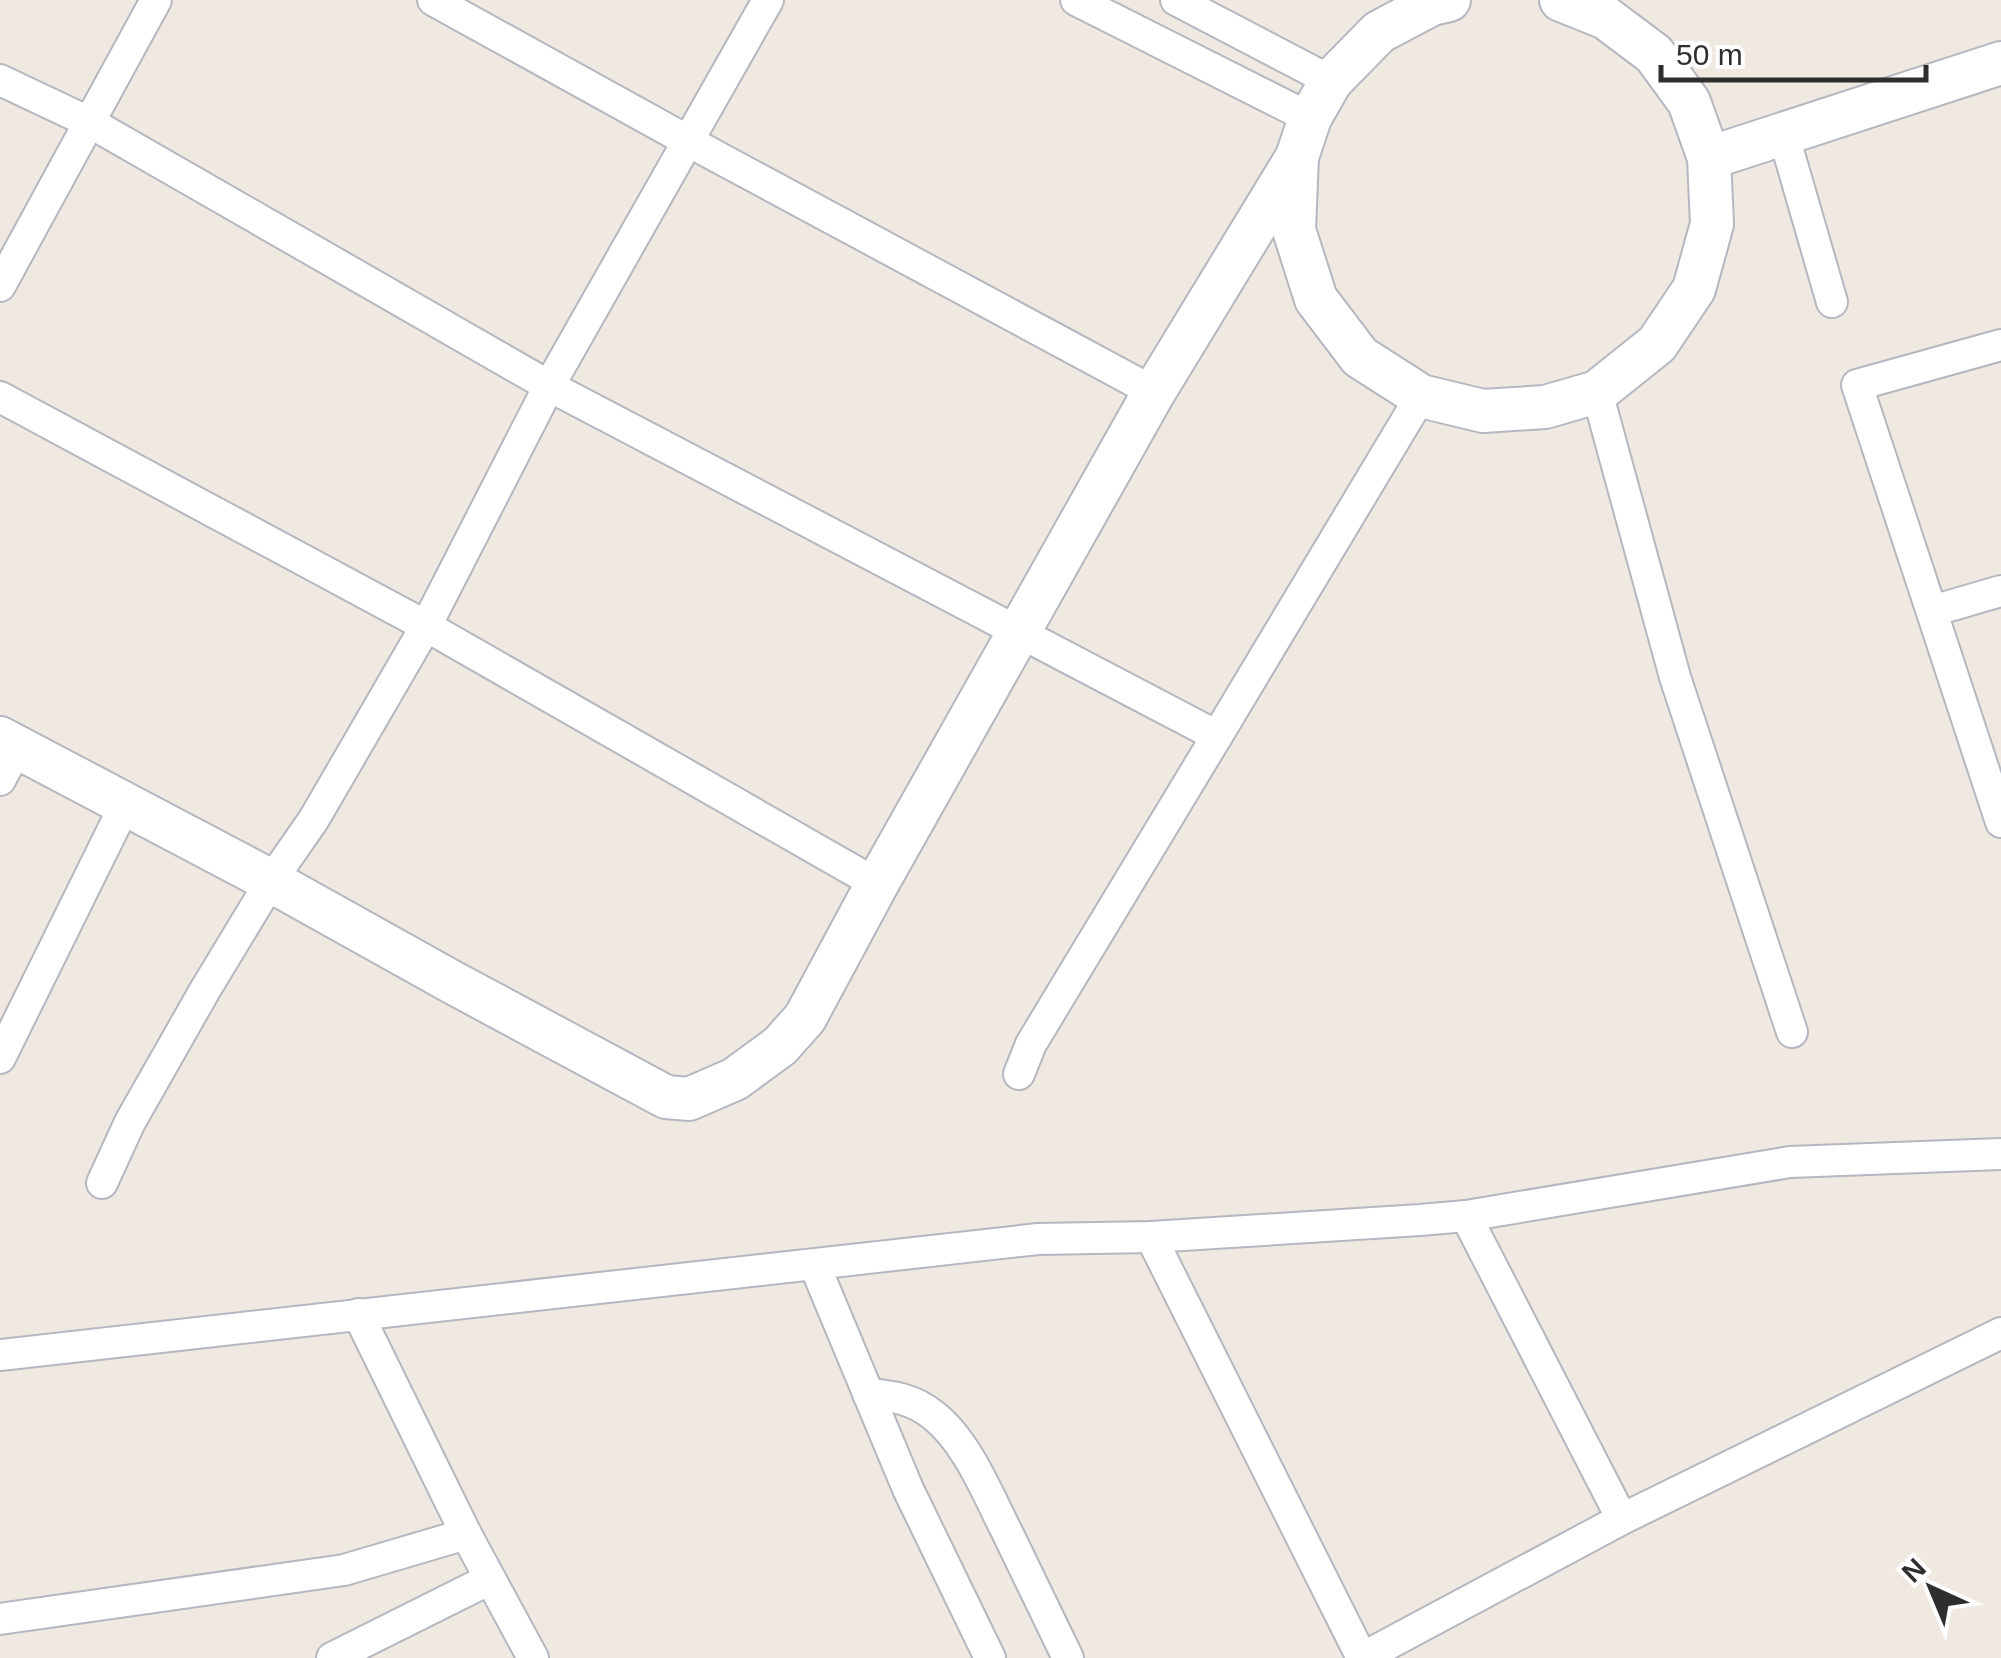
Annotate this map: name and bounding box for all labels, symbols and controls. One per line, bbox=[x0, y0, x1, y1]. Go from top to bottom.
scale bar bbox=[1661, 20, 1926, 82]
text: 50 m bbox=[1676, 38, 1743, 71]
north arrow bbox=[1881, 1538, 1981, 1638]
text: N bbox=[1896, 1552, 1932, 1589]

